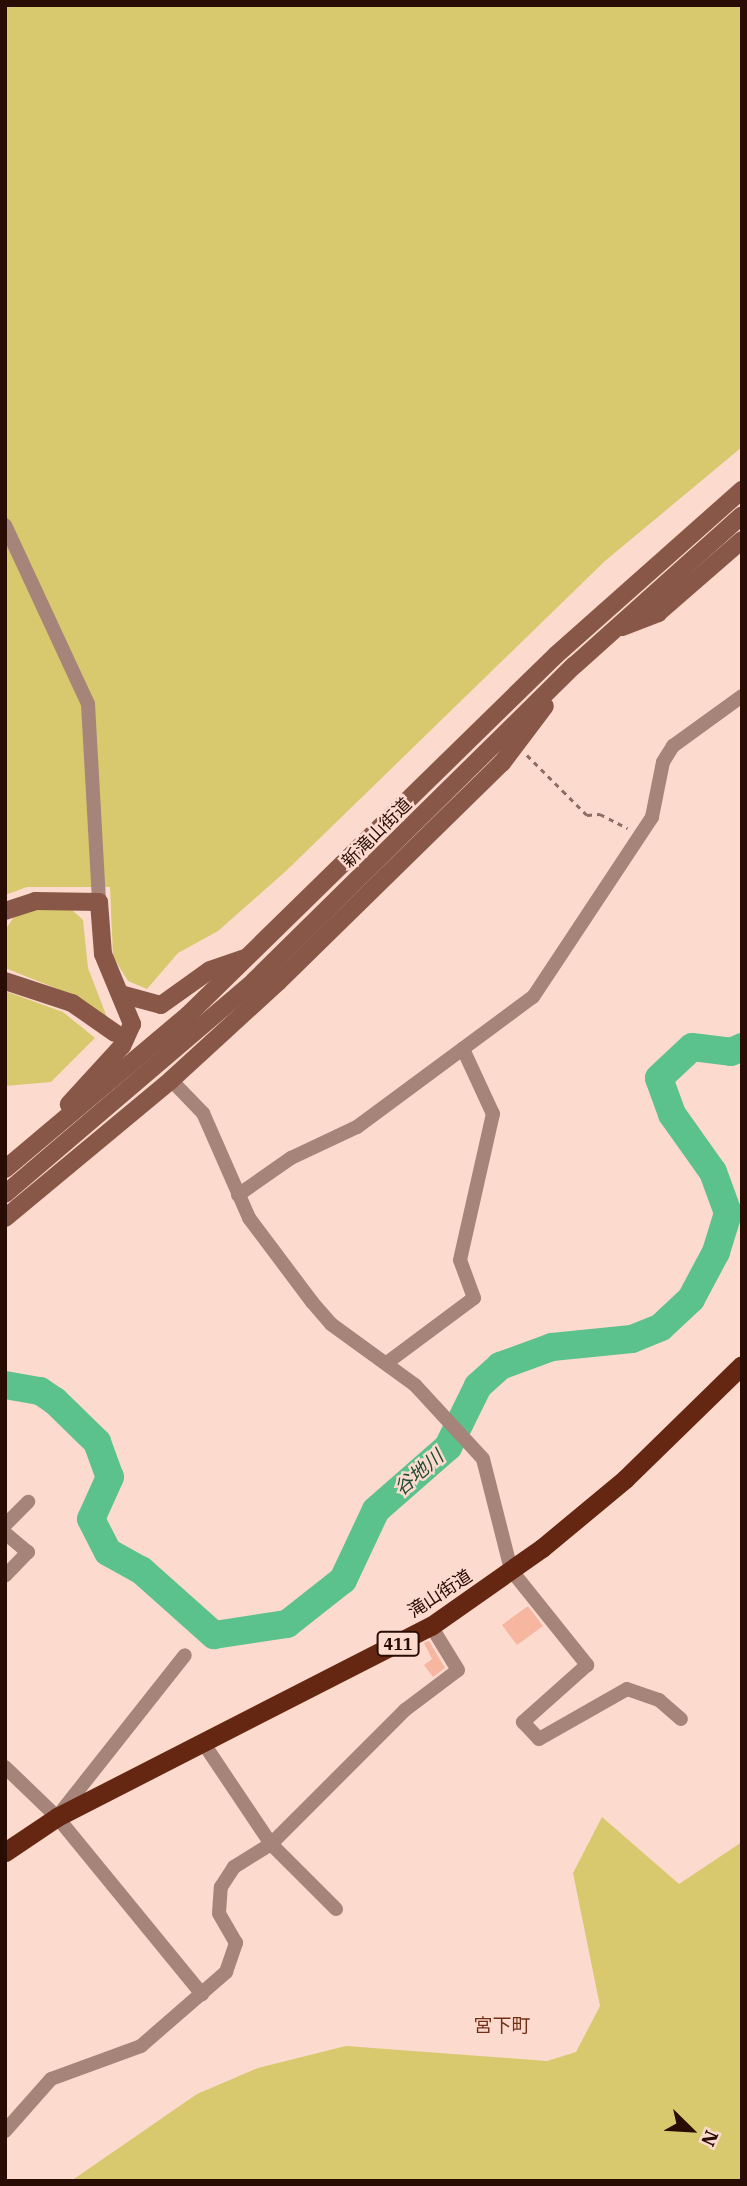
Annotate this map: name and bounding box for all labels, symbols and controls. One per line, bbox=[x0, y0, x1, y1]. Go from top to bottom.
street label: 新滝山街道 bbox=[338, 794, 416, 872]
water label: 谷地川 bbox=[390, 1446, 448, 1500]
street label: 滝山街道 bbox=[404, 1565, 476, 1623]
road number: 411 bbox=[375, 1632, 421, 1656]
district label: 宮下町 bbox=[474, 2015, 530, 2037]
north arrow bbox=[656, 2095, 726, 2165]
text: N bbox=[696, 2127, 724, 2150]

